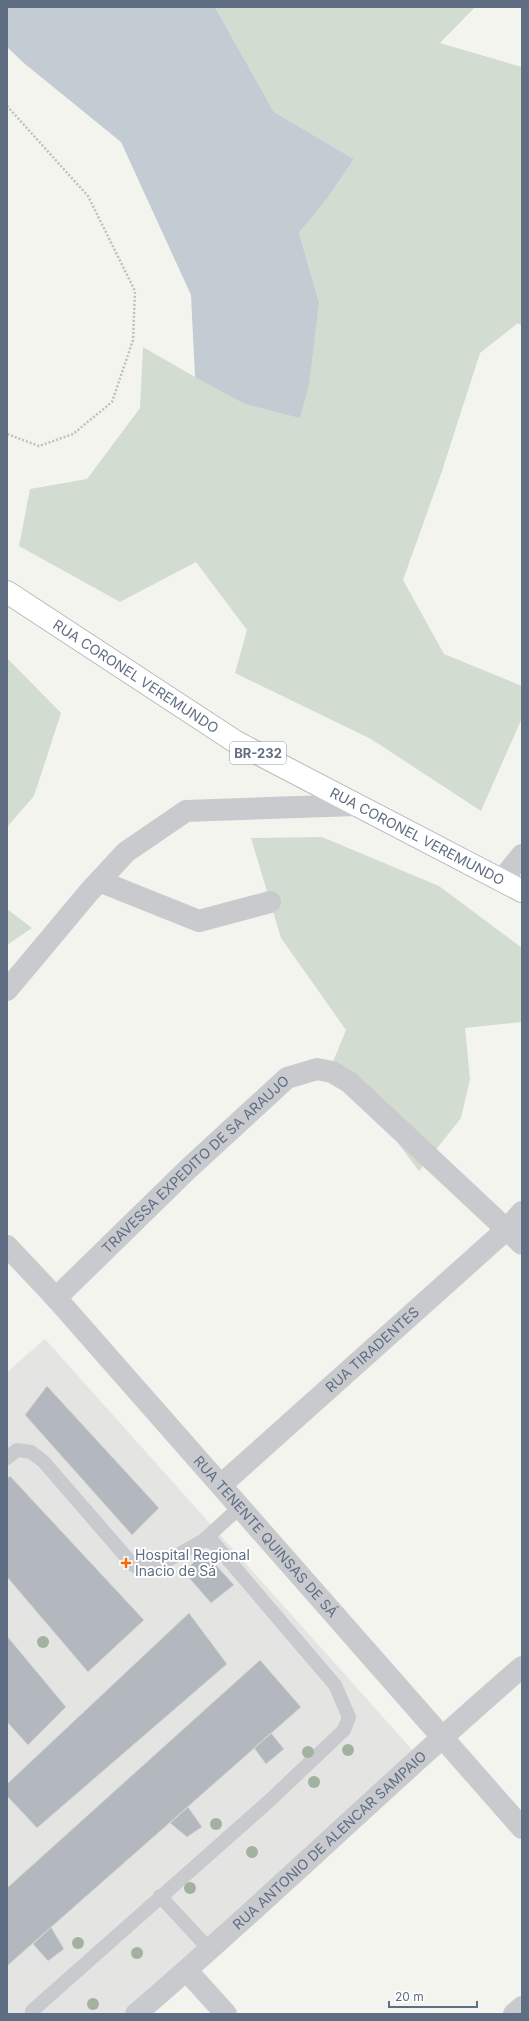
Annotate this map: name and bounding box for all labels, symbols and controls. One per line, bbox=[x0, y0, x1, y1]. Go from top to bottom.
street label: RUA CORONEL VEREMUNDO bbox=[50, 616, 222, 736]
road number: BR-232 bbox=[230, 742, 286, 764]
street label: RUA CORONEL VEREMUNDO bbox=[327, 783, 507, 888]
street label: TRAVESSA EXPEDITO DE SA ARAUJO bbox=[98, 1072, 292, 1257]
street label: RUA TIRADENTES bbox=[322, 1303, 422, 1396]
street label: RUA TENENTE QUINSAS DE SÁ bbox=[191, 1452, 342, 1621]
place label: Hospital Regional Inacio de Sá bbox=[135, 1546, 250, 1579]
marker: Hospital Regional Inacio de Sá bbox=[120, 1557, 132, 1569]
street label: RUA ANTONIO DE ALENCAR SAMPAIO bbox=[229, 1747, 429, 1933]
scale bar bbox=[389, 1983, 477, 2009]
text: 20 m bbox=[395, 1989, 424, 2004]

